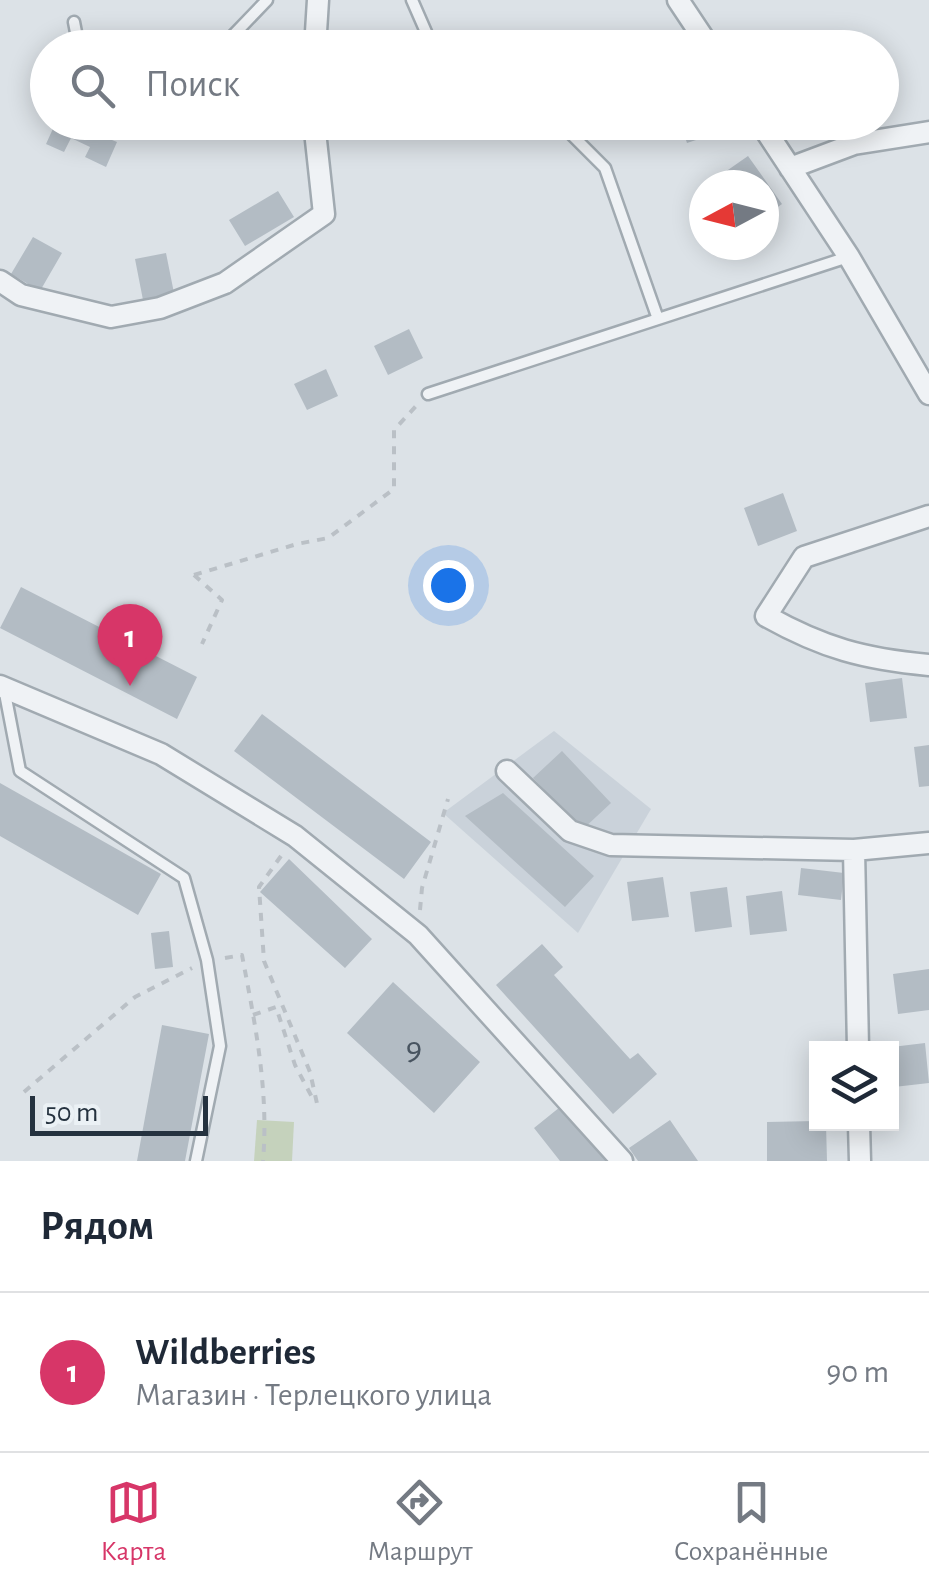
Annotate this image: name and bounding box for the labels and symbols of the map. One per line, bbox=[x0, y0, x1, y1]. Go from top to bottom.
north arrow bbox=[689, 170, 779, 260]
your location bbox=[423, 560, 474, 611]
pin: 1 bbox=[98, 604, 162, 686]
house number: 9 bbox=[406, 1031, 422, 1066]
scale bar bbox=[30, 1091, 208, 1136]

